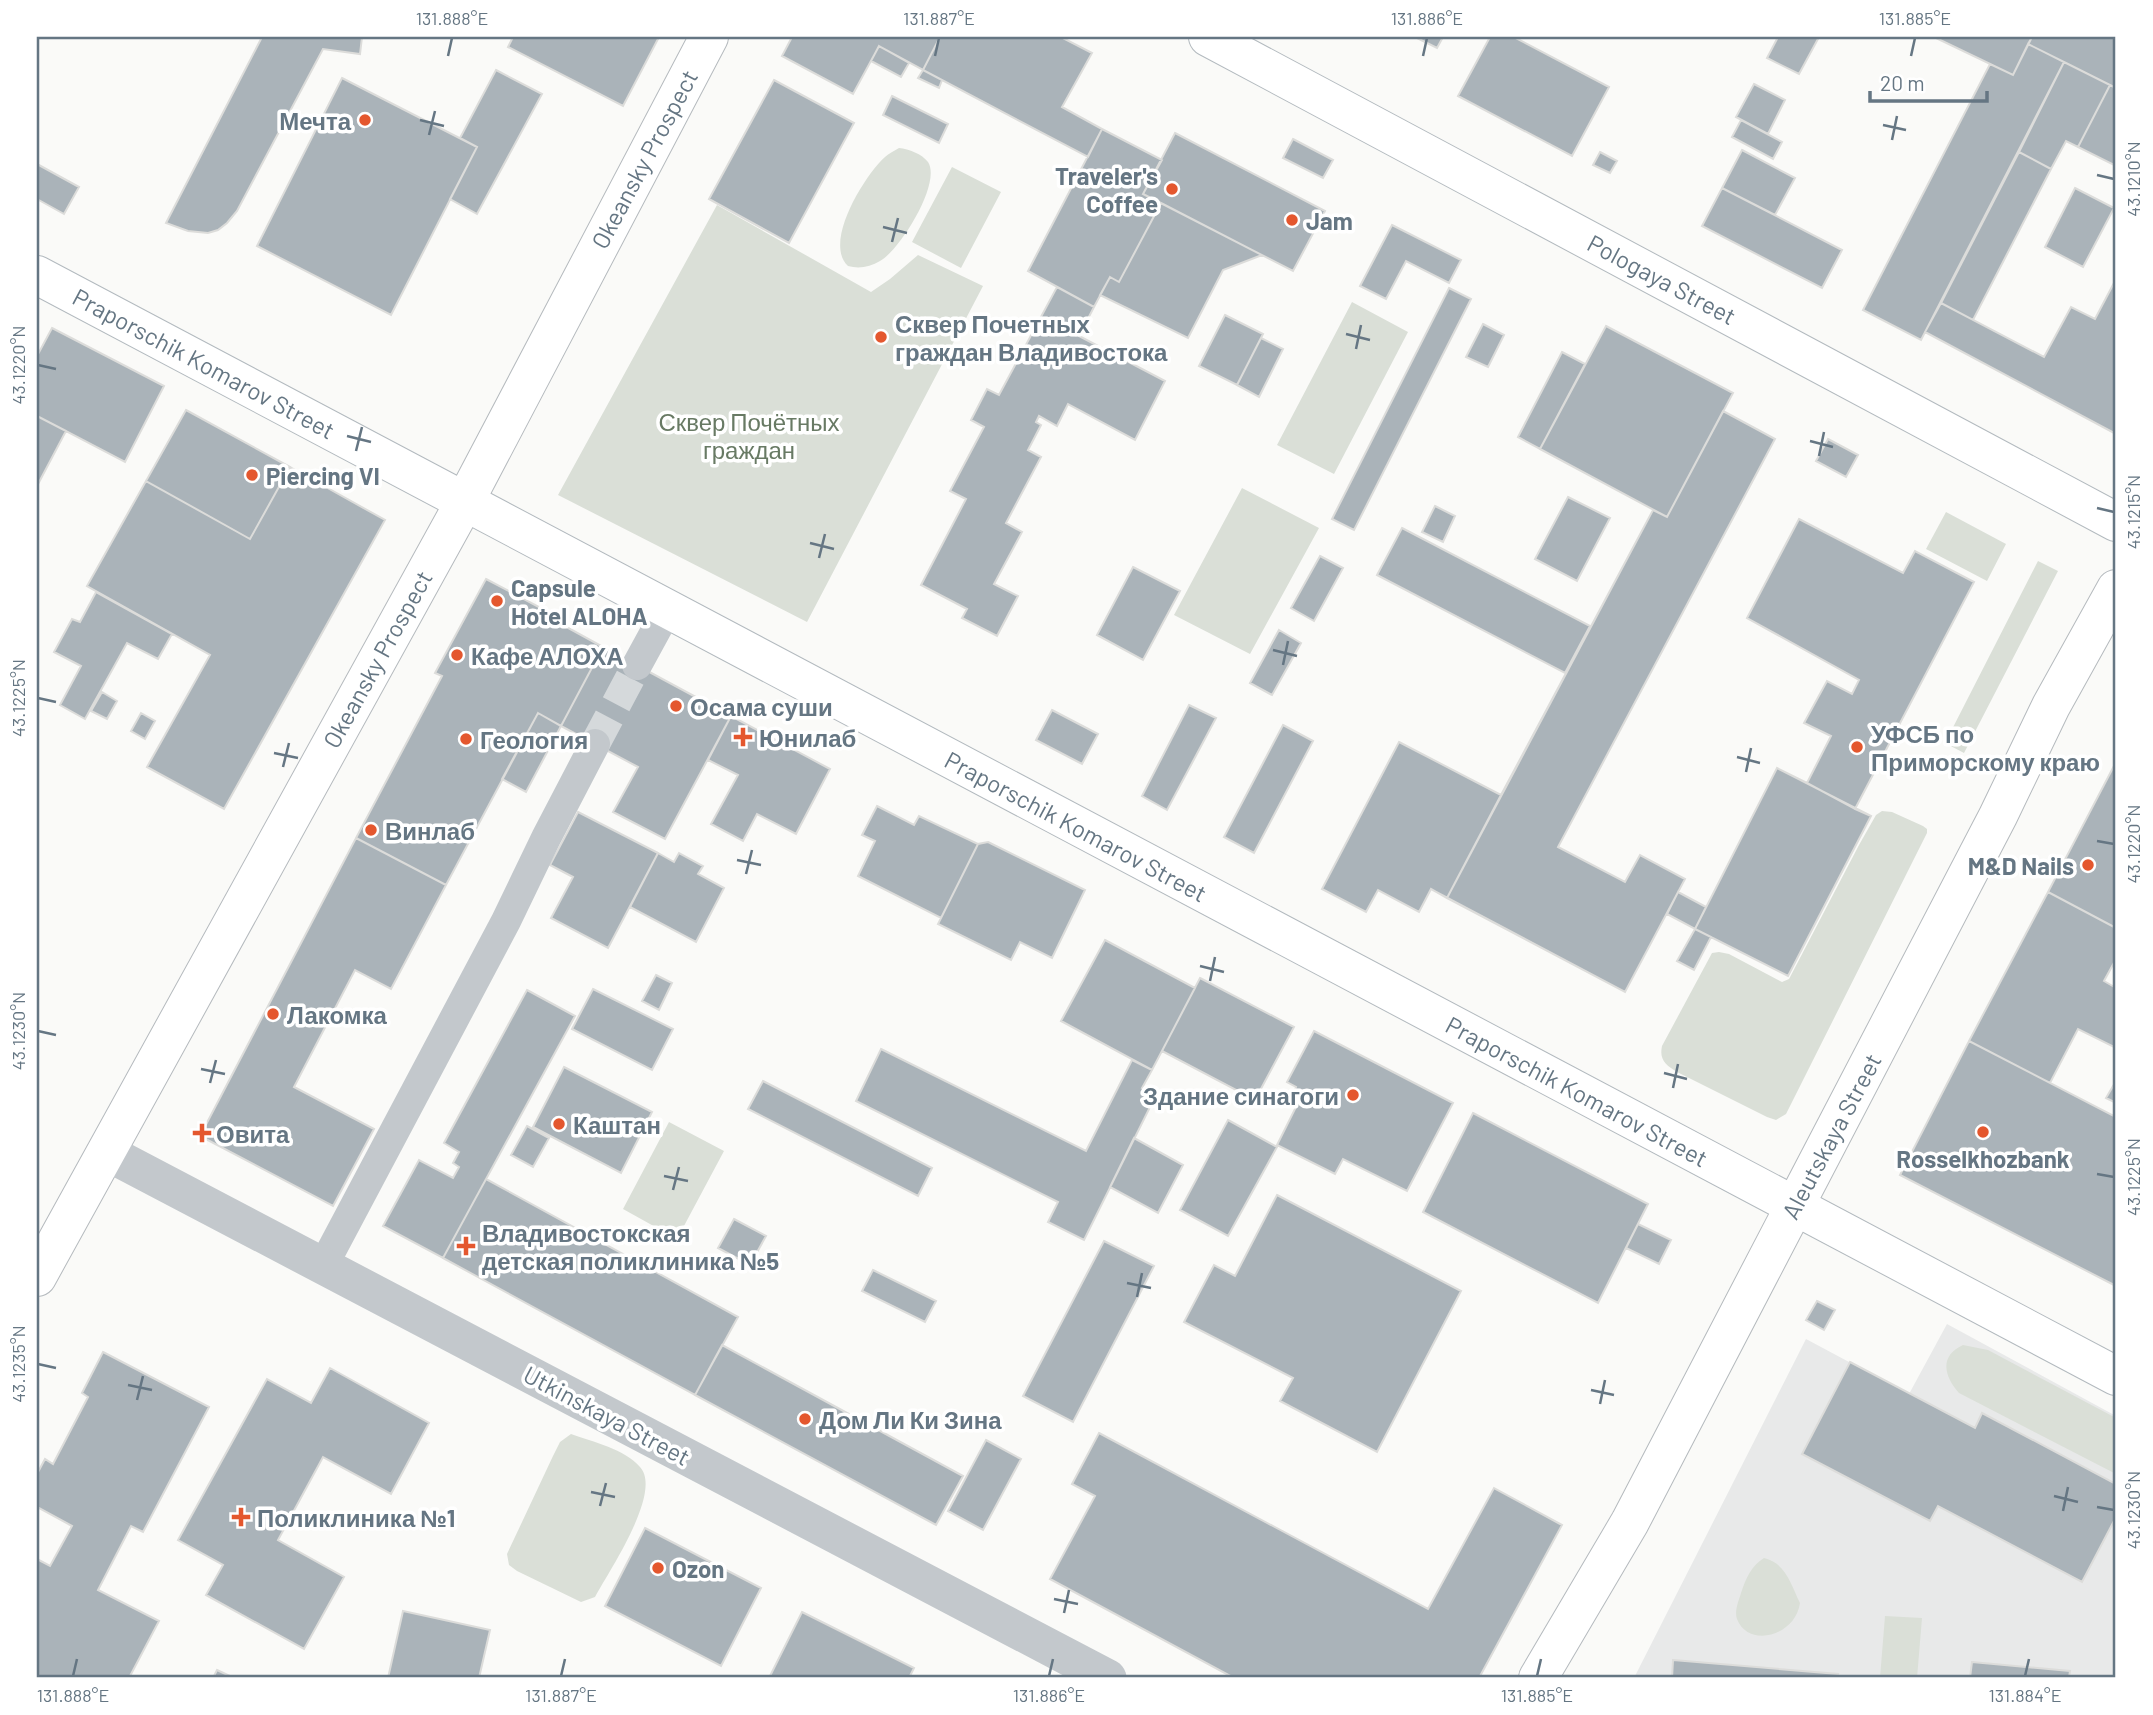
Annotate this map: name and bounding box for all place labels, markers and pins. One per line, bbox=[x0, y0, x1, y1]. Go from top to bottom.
place label: Мечта bbox=[279, 106, 352, 135]
marker: Мечта bbox=[357, 112, 373, 128]
place label: Traveler's Coffee bbox=[1055, 161, 1158, 218]
marker: Traveler's Coffee bbox=[1164, 181, 1180, 197]
place label: Jam bbox=[1306, 206, 1353, 235]
marker: Jam bbox=[1284, 212, 1300, 228]
place label: Сквер Почетных граждан Владивостока bbox=[895, 309, 1168, 366]
marker: Сквер Почетных граждан Владивостока bbox=[873, 329, 889, 345]
place label: Piercing Vl bbox=[266, 461, 380, 490]
marker: Piercing Vl bbox=[244, 467, 260, 483]
place label: Capsule Hotel ALOHA bbox=[511, 573, 648, 630]
marker: Capsule Hotel ALOHA bbox=[489, 593, 505, 609]
place label: Кафе АЛОХА bbox=[471, 641, 624, 670]
marker: Кафе АЛОХА bbox=[449, 647, 465, 663]
place label: Осама суши bbox=[690, 692, 833, 721]
marker: Осама суши bbox=[668, 698, 684, 714]
place label: УФСБ по Приморскому краю bbox=[1871, 719, 2100, 776]
place label: Юнилаб bbox=[759, 723, 856, 752]
place label: Геология bbox=[480, 725, 588, 754]
marker: Юнилаб bbox=[733, 727, 753, 747]
marker: Геология bbox=[458, 731, 474, 747]
marker: УФСБ по Приморскому краю bbox=[1849, 739, 1865, 755]
place label: Винлаб bbox=[385, 816, 475, 845]
marker: Винлаб bbox=[363, 822, 379, 838]
place label: M&D Nails bbox=[1968, 851, 2074, 880]
marker: M&D Nails bbox=[2080, 857, 2096, 873]
place label: Лакомка bbox=[287, 1000, 388, 1029]
marker: Лакомка bbox=[265, 1006, 281, 1022]
place label: Здание синагоги bbox=[1143, 1081, 1339, 1110]
marker: Здание синагоги bbox=[1345, 1087, 1361, 1103]
place label: Каштан bbox=[573, 1110, 661, 1139]
marker: Каштан bbox=[551, 1116, 567, 1132]
place label: Овита bbox=[216, 1119, 290, 1148]
marker: Rosselkhozbank bbox=[1975, 1124, 1991, 1140]
marker: Овита bbox=[194, 1125, 210, 1141]
place label: Rosselkhozbank bbox=[1896, 1144, 2070, 1173]
place label: Владивостокская детская поликлиника №5 bbox=[482, 1218, 779, 1275]
marker: Владивостокская детская поликлиника №5 bbox=[456, 1236, 476, 1256]
place label: Дом Ли Ки Зина bbox=[819, 1405, 1002, 1434]
marker: Дом Ли Ки Зина bbox=[797, 1411, 813, 1427]
place label: Поликлиника №1 bbox=[257, 1503, 455, 1532]
marker: Поликлиника №1 bbox=[231, 1507, 251, 1527]
place label: Ozon bbox=[672, 1554, 724, 1583]
marker: Ozon bbox=[650, 1560, 666, 1576]

